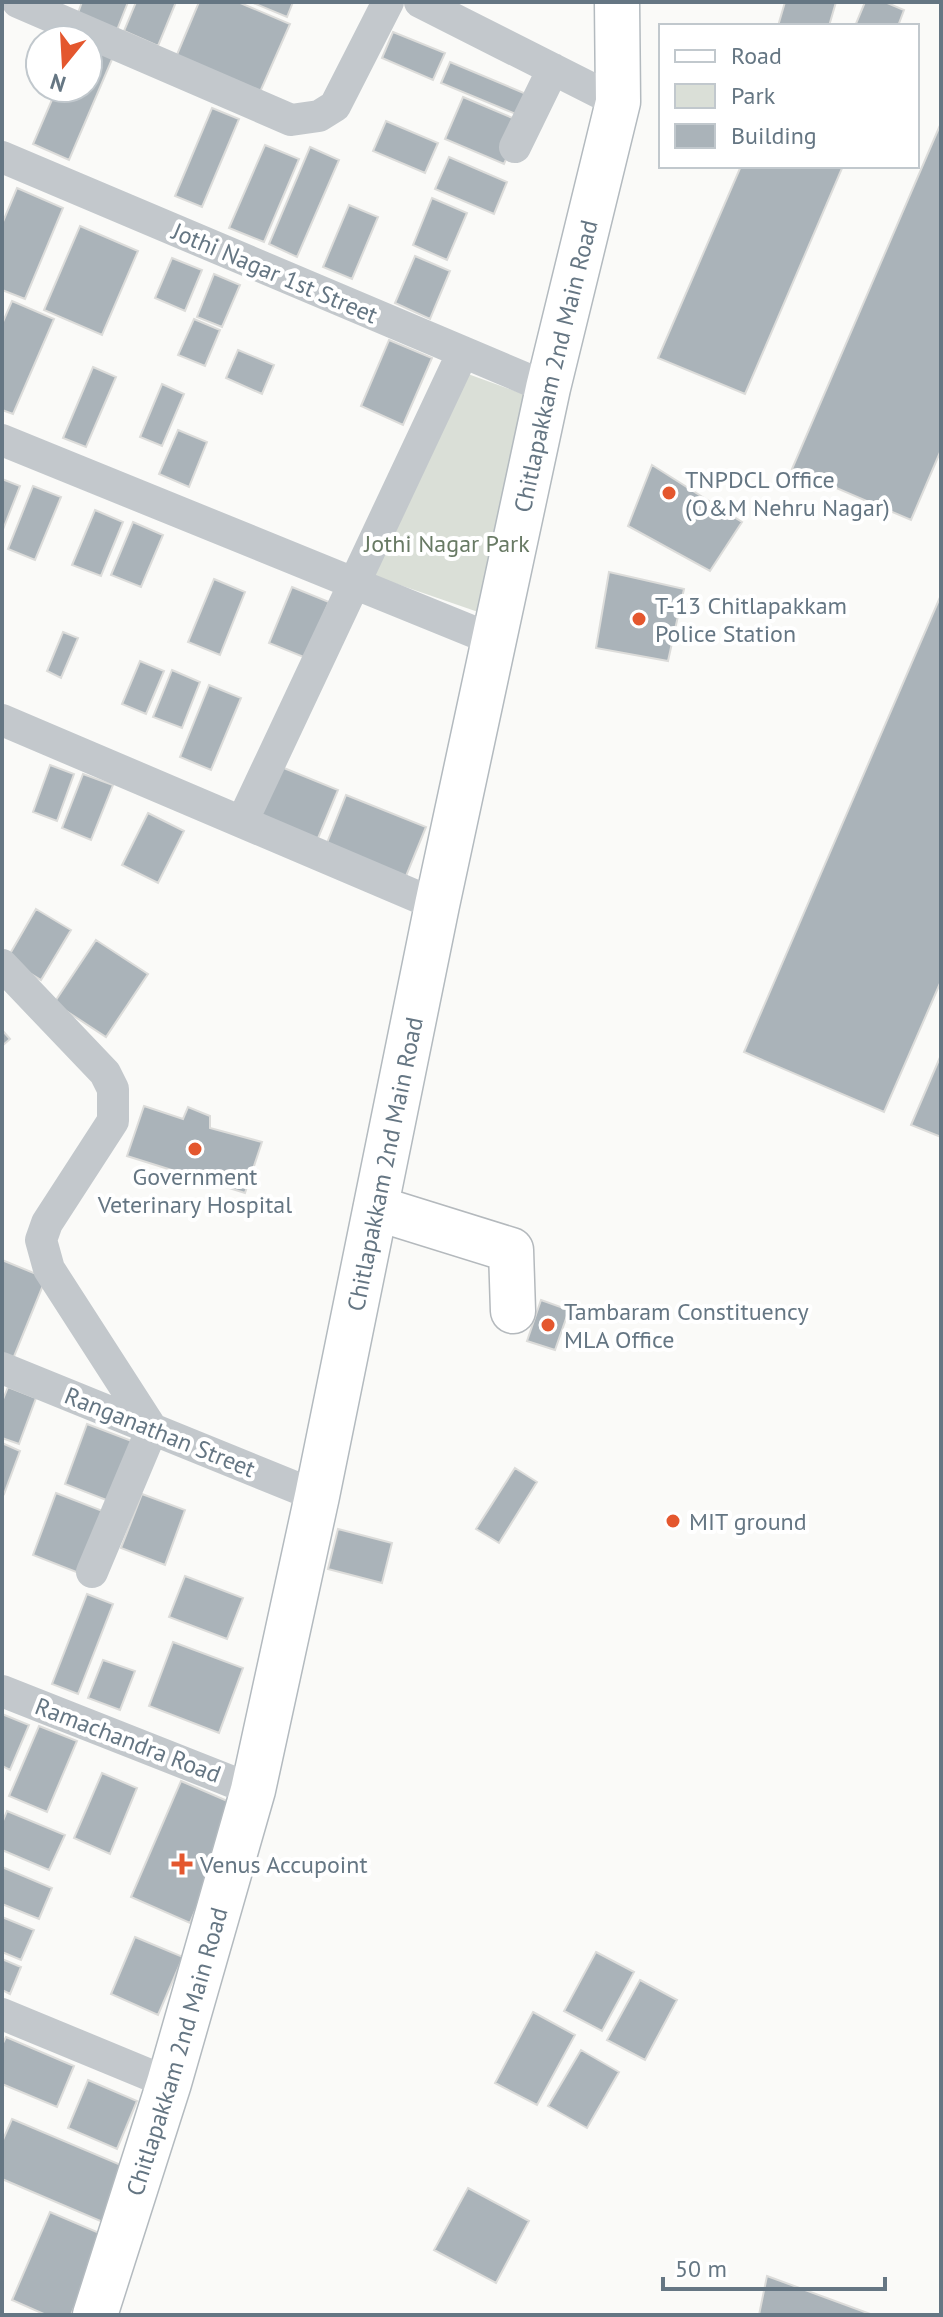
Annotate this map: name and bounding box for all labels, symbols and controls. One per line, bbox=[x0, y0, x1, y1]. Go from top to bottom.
north arrow bbox=[24, 24, 104, 104]
legend bbox=[659, 24, 919, 168]
text: Road bbox=[731, 40, 782, 71]
text: N bbox=[47, 67, 69, 99]
text: Park bbox=[731, 80, 776, 111]
text: Building bbox=[731, 120, 817, 151]
street label: Jothi Nagar 1st Street bbox=[167, 215, 382, 330]
street label: Chitlapakkam 2nd Main Road bbox=[506, 217, 604, 515]
place label: TNPDCL Office (O&M Nehru Nagar) bbox=[685, 464, 890, 523]
marker: TNPDCL Office (O&M Nehru Nagar) bbox=[660, 484, 678, 502]
park label: Jothi Nagar Park bbox=[363, 528, 530, 559]
place label: T-13 Chitlapakkam Police Station bbox=[655, 590, 847, 649]
marker: T-13 Chitlapakkam Police Station bbox=[630, 610, 648, 628]
street label: Chitlapakkam 2nd Main Road bbox=[339, 1014, 429, 1314]
marker: Government Veterinary Hospital bbox=[186, 1140, 204, 1158]
place label: Government Veterinary Hospital bbox=[97, 1161, 292, 1220]
place label: Tambaram Constituency MLA Office bbox=[564, 1296, 809, 1355]
marker: Tambaram Constituency MLA Office bbox=[539, 1316, 557, 1334]
street label: Ranganathan Street bbox=[60, 1380, 260, 1484]
place label: MIT ground bbox=[689, 1506, 807, 1537]
marker: MIT ground bbox=[664, 1512, 682, 1530]
street label: Ramachandra Road bbox=[31, 1690, 225, 1790]
place label: Venus Accupoint bbox=[199, 1849, 368, 1880]
marker: Venus Accupoint bbox=[171, 1853, 193, 1875]
street label: Chitlapakkam 2nd Main Road bbox=[119, 1904, 234, 2199]
scale bar bbox=[663, 2241, 885, 2291]
text: 50 m bbox=[675, 2253, 727, 2284]

